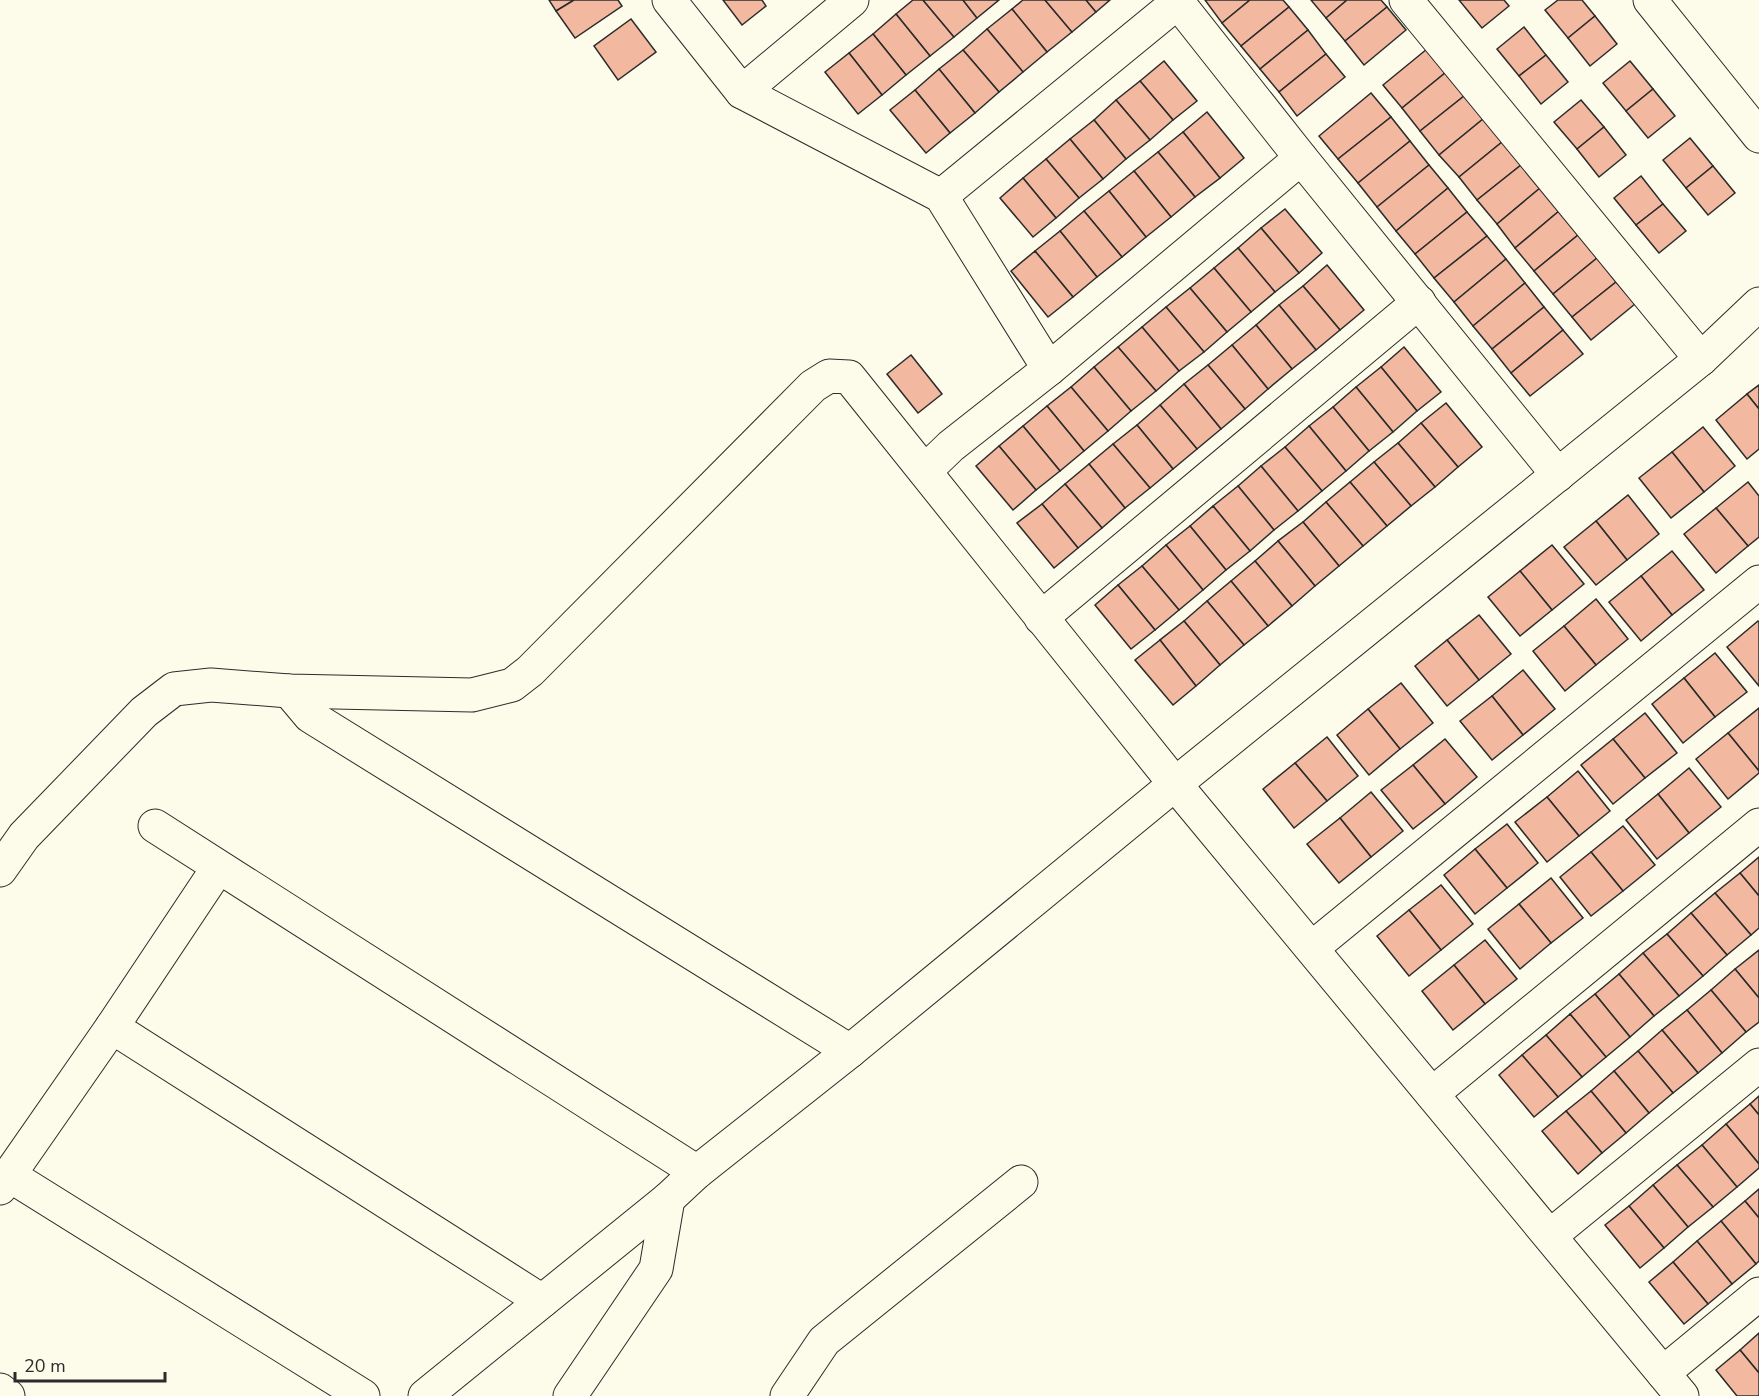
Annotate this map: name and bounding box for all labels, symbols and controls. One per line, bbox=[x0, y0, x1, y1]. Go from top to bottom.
scale bar bbox=[15, 1345, 165, 1383]
text: 20 m bbox=[24, 1354, 66, 1378]

